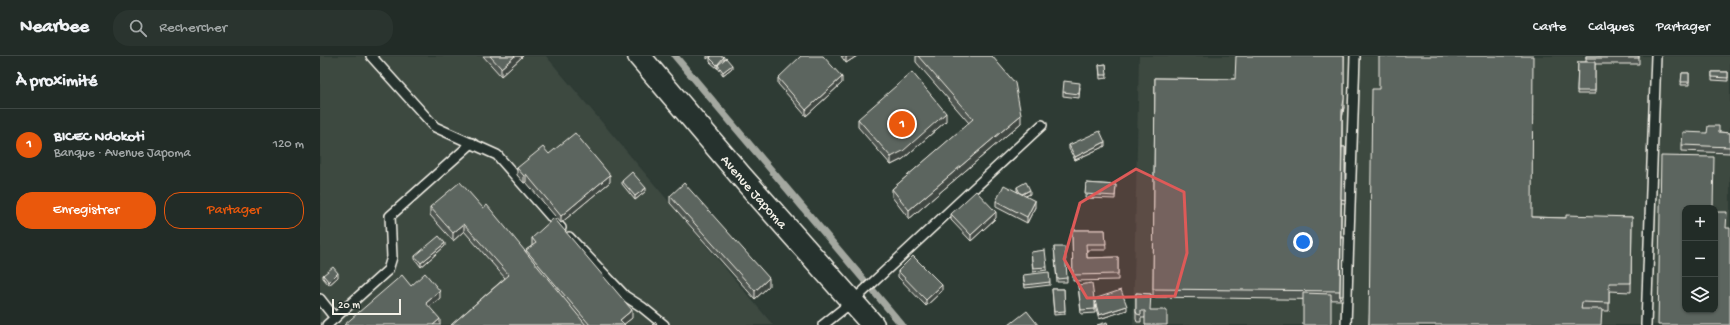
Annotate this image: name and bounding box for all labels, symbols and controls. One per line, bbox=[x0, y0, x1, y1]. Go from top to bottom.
search box bbox=[113, 10, 393, 46]
text: Nearbee bbox=[20, 16, 89, 39]
icon: search bbox=[127, 17, 149, 39]
text: Rechercher bbox=[159, 19, 227, 37]
text: Carte bbox=[1533, 19, 1566, 36]
text: Calques bbox=[1588, 19, 1634, 36]
text: Partager bbox=[1656, 19, 1710, 36]
text: À proximité bbox=[16, 72, 97, 92]
pin: 1 bbox=[889, 109, 915, 139]
text: BICEC Ndokoti bbox=[54, 128, 145, 146]
text: 1 bbox=[26, 137, 32, 152]
text: 120 m bbox=[273, 137, 304, 152]
text: Banque · Avenue Japoma bbox=[54, 146, 191, 161]
street label: Avenue Japoma bbox=[716, 152, 791, 234]
button: Enregistrer bbox=[16, 192, 156, 229]
button: Partager bbox=[164, 192, 304, 229]
map controls bbox=[1682, 205, 1718, 313]
button: + bbox=[1682, 205, 1718, 241]
your location bbox=[1293, 232, 1313, 252]
button: − bbox=[1682, 241, 1718, 277]
button: layers bbox=[1682, 277, 1718, 313]
scale bar bbox=[332, 297, 401, 316]
text: 20 m bbox=[338, 300, 360, 312]

